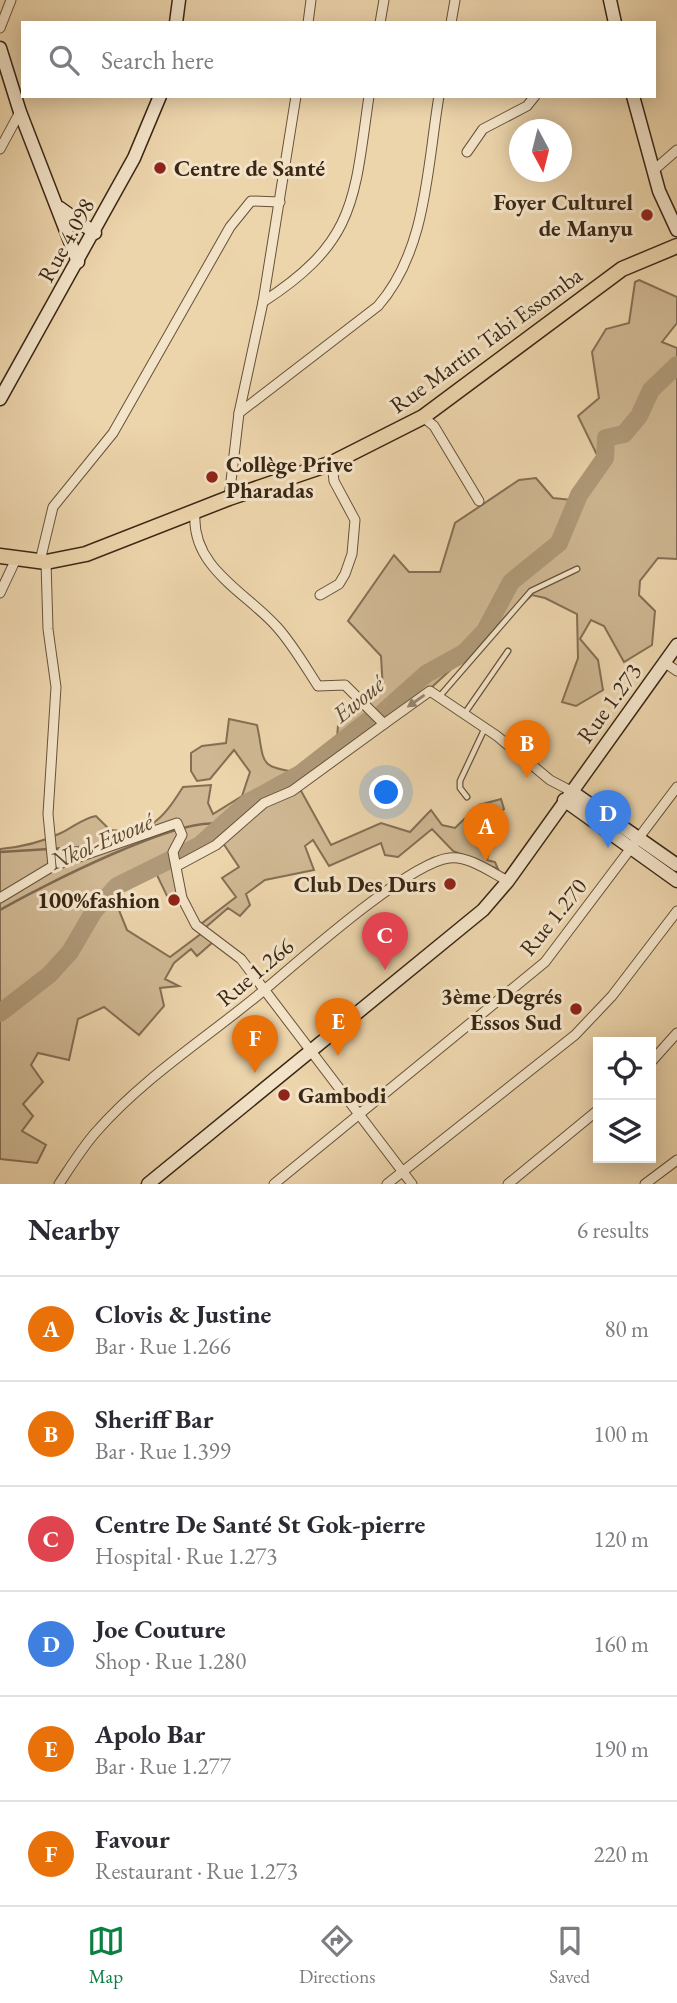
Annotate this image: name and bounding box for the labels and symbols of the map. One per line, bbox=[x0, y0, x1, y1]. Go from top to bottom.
north arrow bbox=[509, 119, 572, 182]
place label: Centre de Santé bbox=[174, 153, 326, 183]
marker: Centre de Santé bbox=[152, 160, 168, 176]
place label: Foyer Culturel de Manyu bbox=[493, 187, 633, 243]
street label: Rue 4.098 bbox=[31, 193, 101, 287]
marker: Foyer Culturel de Manyu bbox=[639, 207, 655, 223]
street label: Rue Martin Tabi Essomba bbox=[384, 260, 589, 420]
place label: Collège Prive Pharadas bbox=[226, 449, 353, 505]
marker: Collège Prive Pharadas bbox=[204, 469, 220, 485]
street label: Rue 1.273 bbox=[570, 657, 648, 749]
water label: Ewoué bbox=[325, 668, 392, 730]
one-way arrow bbox=[407, 694, 425, 708]
pin: B bbox=[504, 720, 550, 778]
your location bbox=[369, 775, 403, 809]
pin: D bbox=[585, 790, 631, 848]
pin: A bbox=[463, 803, 509, 861]
water label: Nkol-Ewoué bbox=[44, 805, 159, 877]
place label: Club Des Durs bbox=[294, 869, 436, 899]
street label: Rue 1.270 bbox=[513, 872, 593, 962]
marker: Club Des Durs bbox=[442, 876, 458, 892]
place label: 100%fashion bbox=[37, 885, 160, 915]
marker: 100%fashion bbox=[166, 892, 182, 908]
pin: C bbox=[362, 912, 408, 970]
street label: Rue 1.266 bbox=[210, 931, 300, 1013]
place label: 3ème Degrés Essos Sud bbox=[441, 981, 562, 1037]
pin: E bbox=[315, 998, 361, 1056]
marker: 3ème Degrés Essos Sud bbox=[568, 1001, 584, 1017]
pin: F bbox=[232, 1015, 278, 1073]
place label: Gambodi bbox=[298, 1080, 387, 1110]
marker: Gambodi bbox=[276, 1087, 292, 1103]

